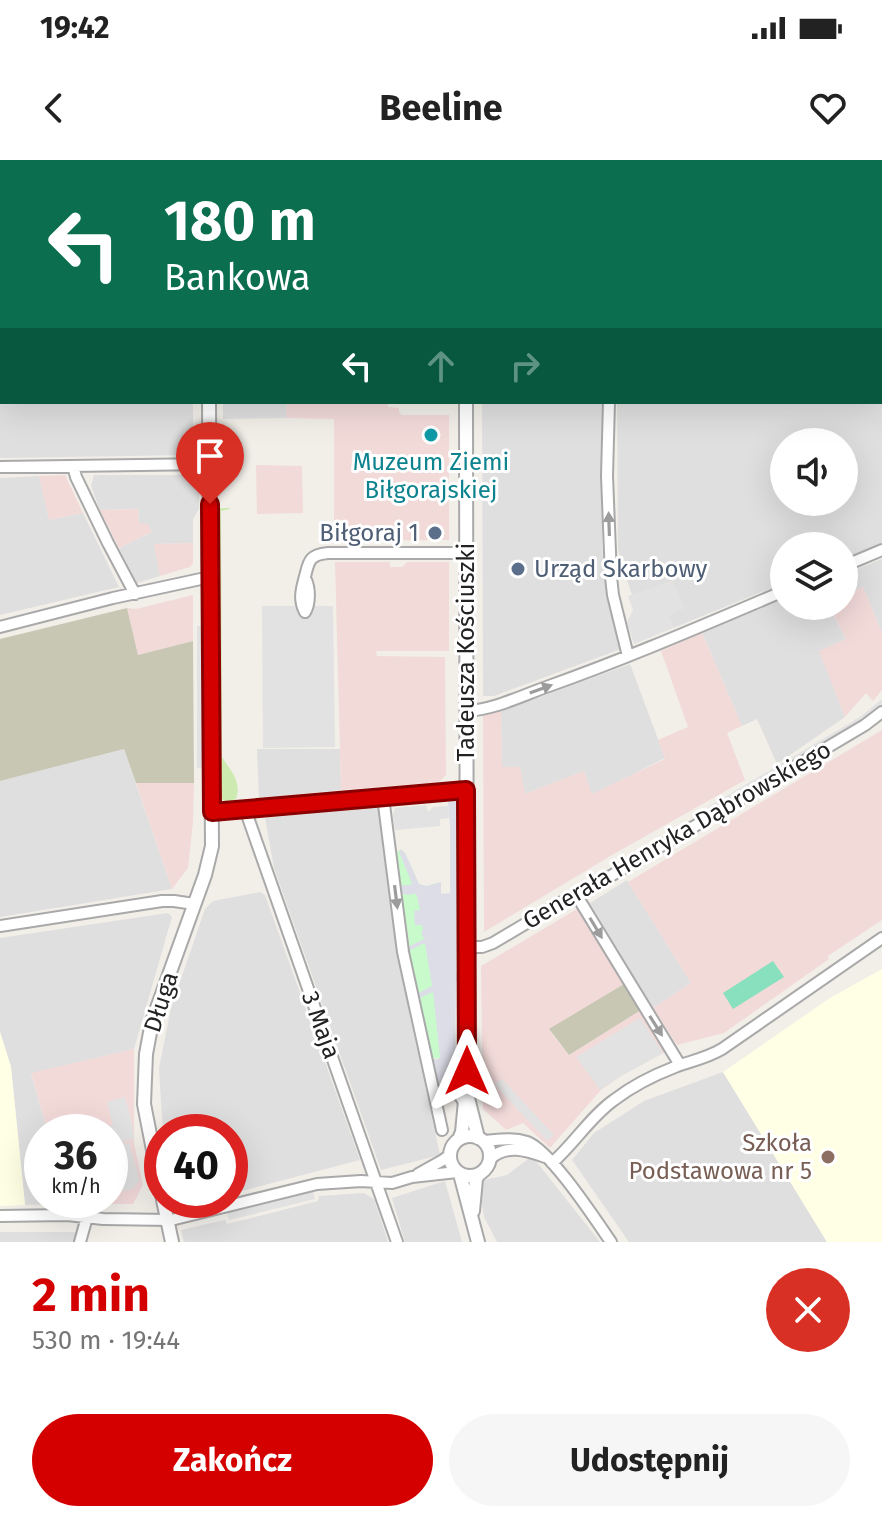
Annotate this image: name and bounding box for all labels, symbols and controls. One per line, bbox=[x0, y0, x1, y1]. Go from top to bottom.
text: 19:42 bbox=[40, 10, 110, 46]
icon: back bbox=[32, 86, 76, 130]
text: Beeline bbox=[379, 86, 503, 130]
icon: heart bbox=[806, 86, 850, 130]
text: 180 m bbox=[164, 188, 316, 255]
icon: left bbox=[32, 192, 136, 296]
text: Bankowa bbox=[164, 256, 311, 300]
icon: left bbox=[335, 344, 379, 388]
icon: ahead bbox=[419, 344, 463, 388]
icon: right bbox=[503, 344, 547, 388]
pin bbox=[176, 422, 244, 504]
marker: Muzeum Ziemi Biłgorajskiej bbox=[422, 426, 440, 444]
map controls bbox=[770, 428, 858, 620]
button: sound bbox=[770, 428, 858, 516]
icon: arrive bbox=[188, 434, 232, 478]
place label: Muzeum Ziemi Biłgorajskiej bbox=[353, 448, 509, 504]
one-way arrow bbox=[603, 511, 615, 536]
place label: Biłgoraj 1 bbox=[319, 519, 419, 547]
marker: Biłgoraj 1 bbox=[426, 524, 444, 542]
button: layers bbox=[770, 532, 858, 620]
street label: Tadeusza Kościuszki bbox=[452, 543, 480, 761]
place label: Urząd Skarbowy bbox=[534, 555, 708, 583]
marker: Urząd Skarbowy bbox=[509, 560, 527, 578]
one-way arrow bbox=[529, 682, 553, 695]
street label: Generała Henryka Dąbrowskiego bbox=[518, 735, 836, 935]
one-way arrow bbox=[389, 885, 402, 910]
one-way arrow bbox=[589, 917, 603, 939]
street label: Długa bbox=[138, 968, 184, 1036]
street label: 3 Maja bbox=[296, 988, 346, 1062]
one-way arrow bbox=[649, 1015, 663, 1037]
position arrow bbox=[425, 1029, 509, 1113]
speed limit sign: 40 bbox=[144, 1114, 248, 1218]
place label: Szkoła Podstawowa nr 5 bbox=[628, 1129, 812, 1185]
text: 36 bbox=[54, 1132, 98, 1180]
marker: Szkoła Podstawowa nr 5 bbox=[819, 1148, 837, 1166]
text: km/h bbox=[51, 1174, 101, 1198]
text: 2 min bbox=[32, 1266, 150, 1324]
button: close bbox=[766, 1268, 850, 1352]
text: 530 m · 19:44 bbox=[32, 1325, 180, 1356]
button: Zakończ bbox=[32, 1414, 433, 1506]
button: Udostępnij bbox=[449, 1414, 850, 1506]

